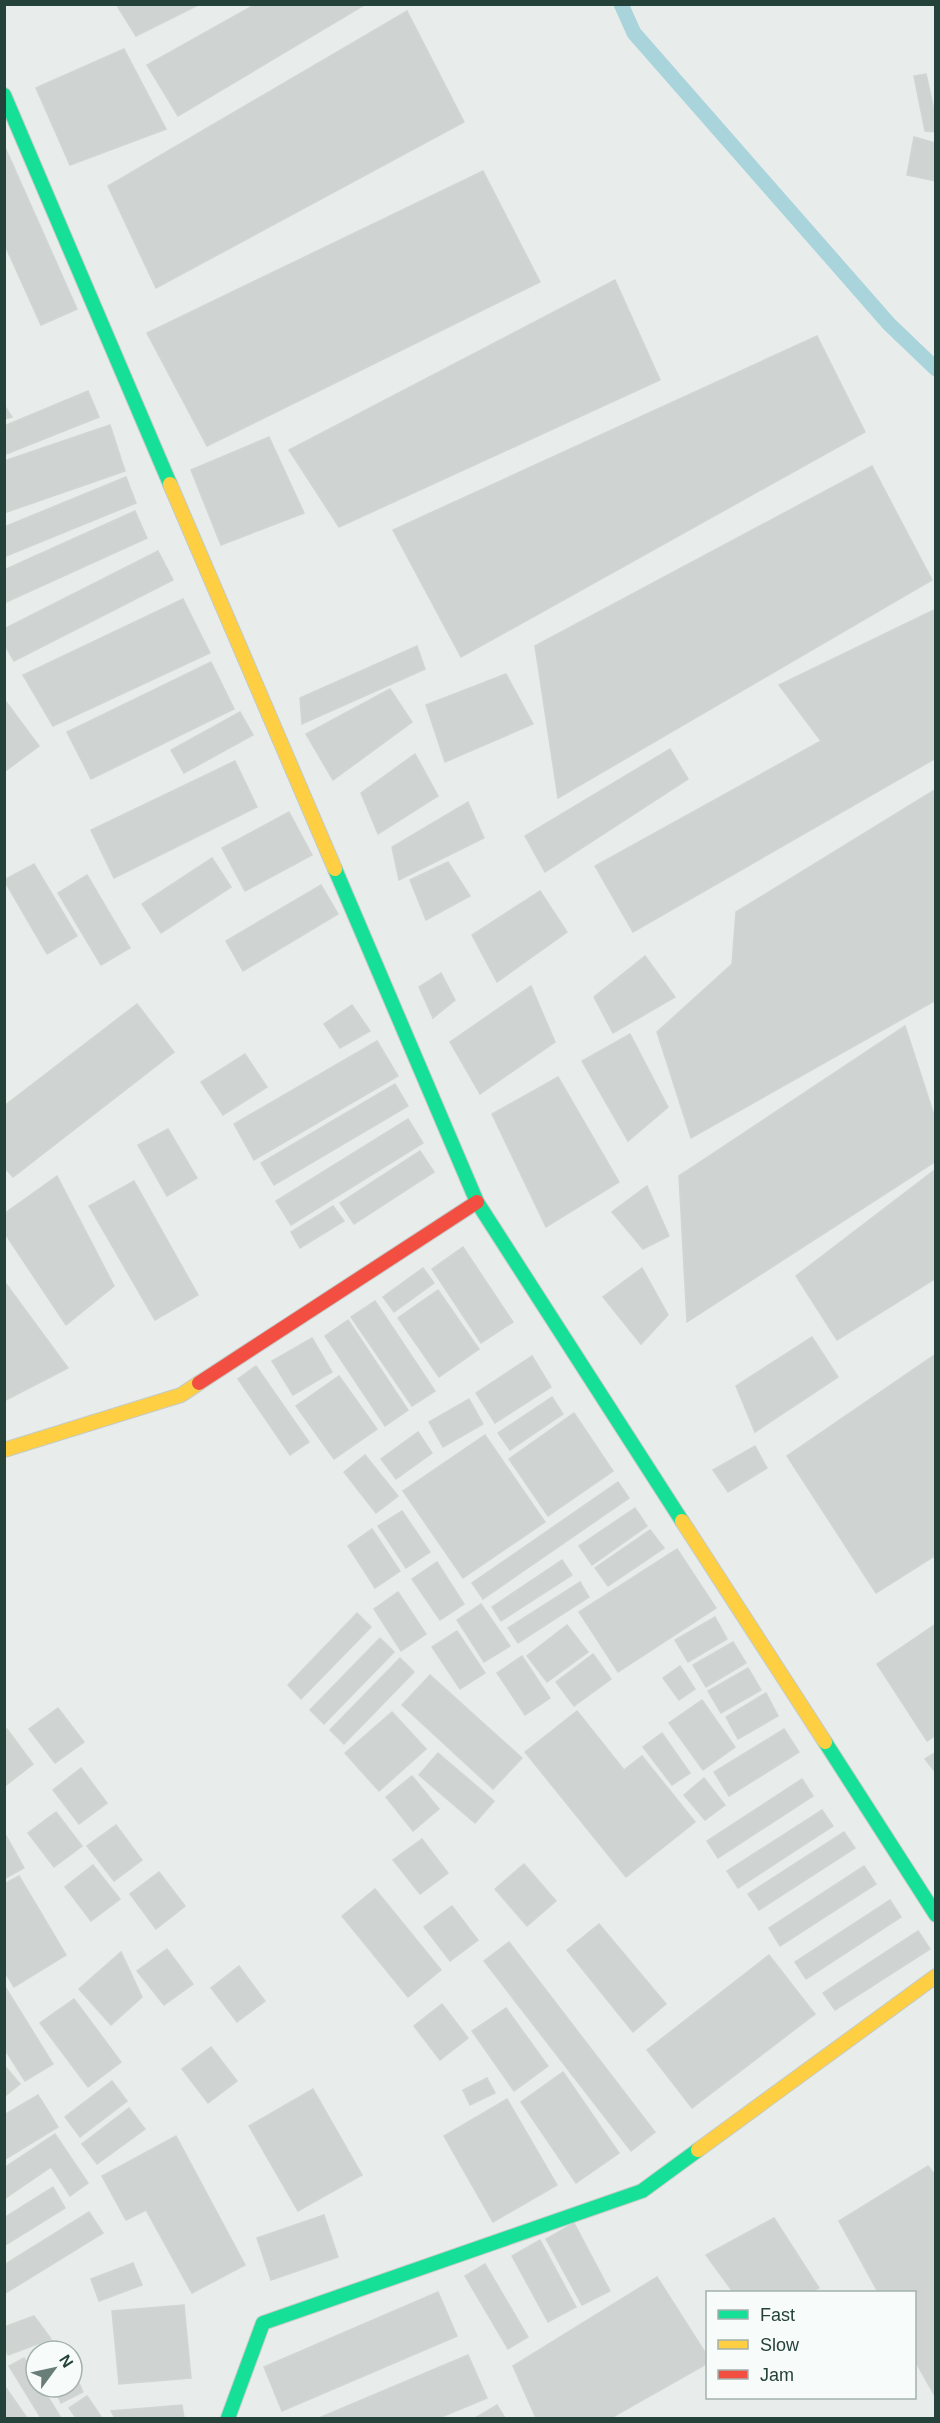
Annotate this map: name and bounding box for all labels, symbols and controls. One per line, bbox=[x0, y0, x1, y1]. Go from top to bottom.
legend bbox=[706, 2291, 916, 2399]
text: Fast bbox=[760, 2305, 795, 2325]
text: Slow bbox=[760, 2335, 800, 2355]
north arrow bbox=[24, 2339, 84, 2399]
text: N bbox=[56, 2352, 76, 2371]
text: Jam bbox=[760, 2365, 794, 2385]

